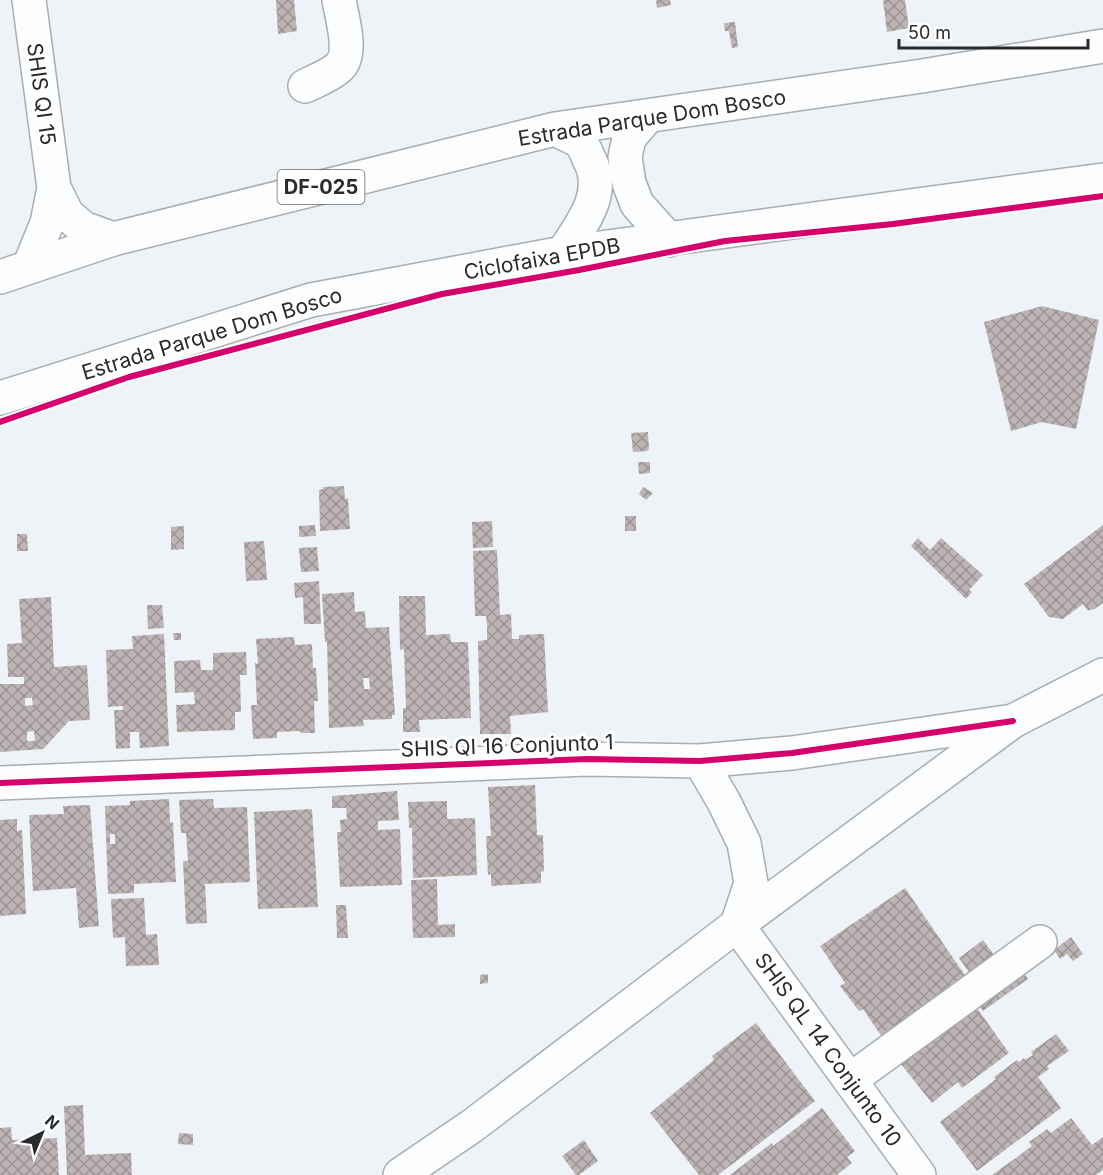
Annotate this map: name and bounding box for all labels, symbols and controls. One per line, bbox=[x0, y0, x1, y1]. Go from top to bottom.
scale bar bbox=[899, 12, 1088, 50]
text: 50 m bbox=[908, 22, 951, 43]
street label: SHIS QI 15 bbox=[22, 41, 61, 147]
street label: Estrada Parque Dom Bosco bbox=[516, 84, 788, 151]
road number: DF-025 bbox=[278, 170, 364, 204]
street label: Ciclofaixa EPDB bbox=[462, 232, 622, 285]
street label: Estrada Parque Dom Bosco bbox=[79, 282, 345, 385]
street label: SHIS QI 16 Conjunto 1 bbox=[400, 729, 614, 762]
street label: SHIS QL 14 Conjunto 10 bbox=[750, 948, 907, 1151]
north arrow bbox=[12, 1103, 72, 1163]
text: N bbox=[41, 1111, 64, 1134]

